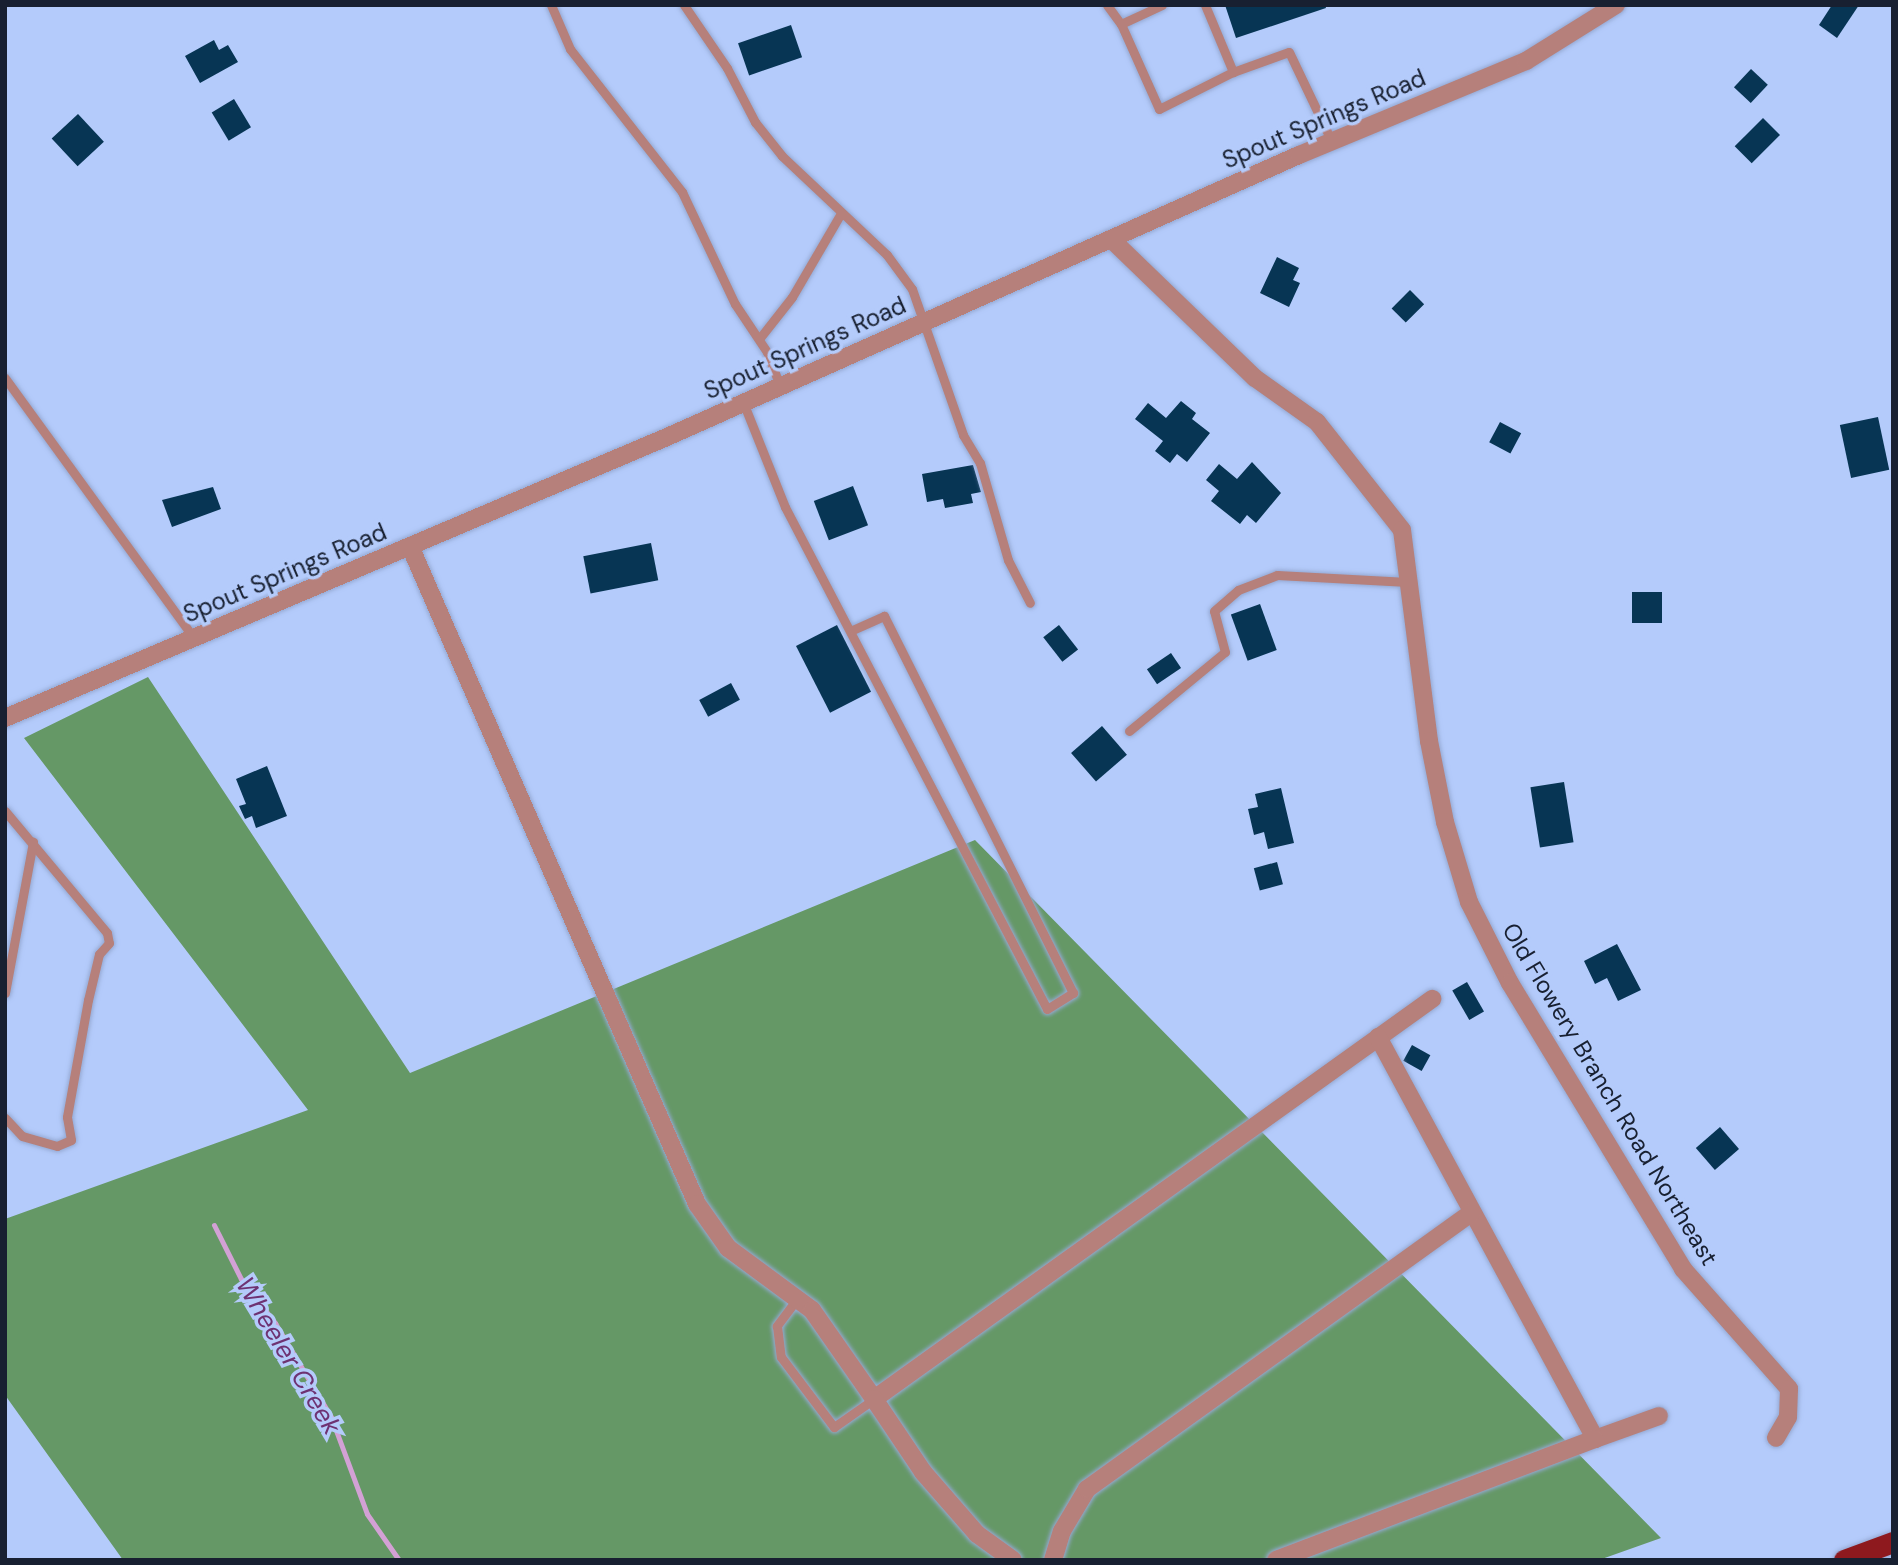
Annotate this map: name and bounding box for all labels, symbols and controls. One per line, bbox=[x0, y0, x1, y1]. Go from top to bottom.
street label: Spout Springs Road bbox=[1218, 63, 1430, 175]
street label: Spout Springs Road bbox=[700, 291, 910, 405]
street label: Spout Springs Road bbox=[179, 517, 391, 629]
street label: Old Flowery Branch Road Northeast bbox=[1496, 918, 1724, 1270]
water label: Wheeler Creek bbox=[229, 1272, 347, 1440]

